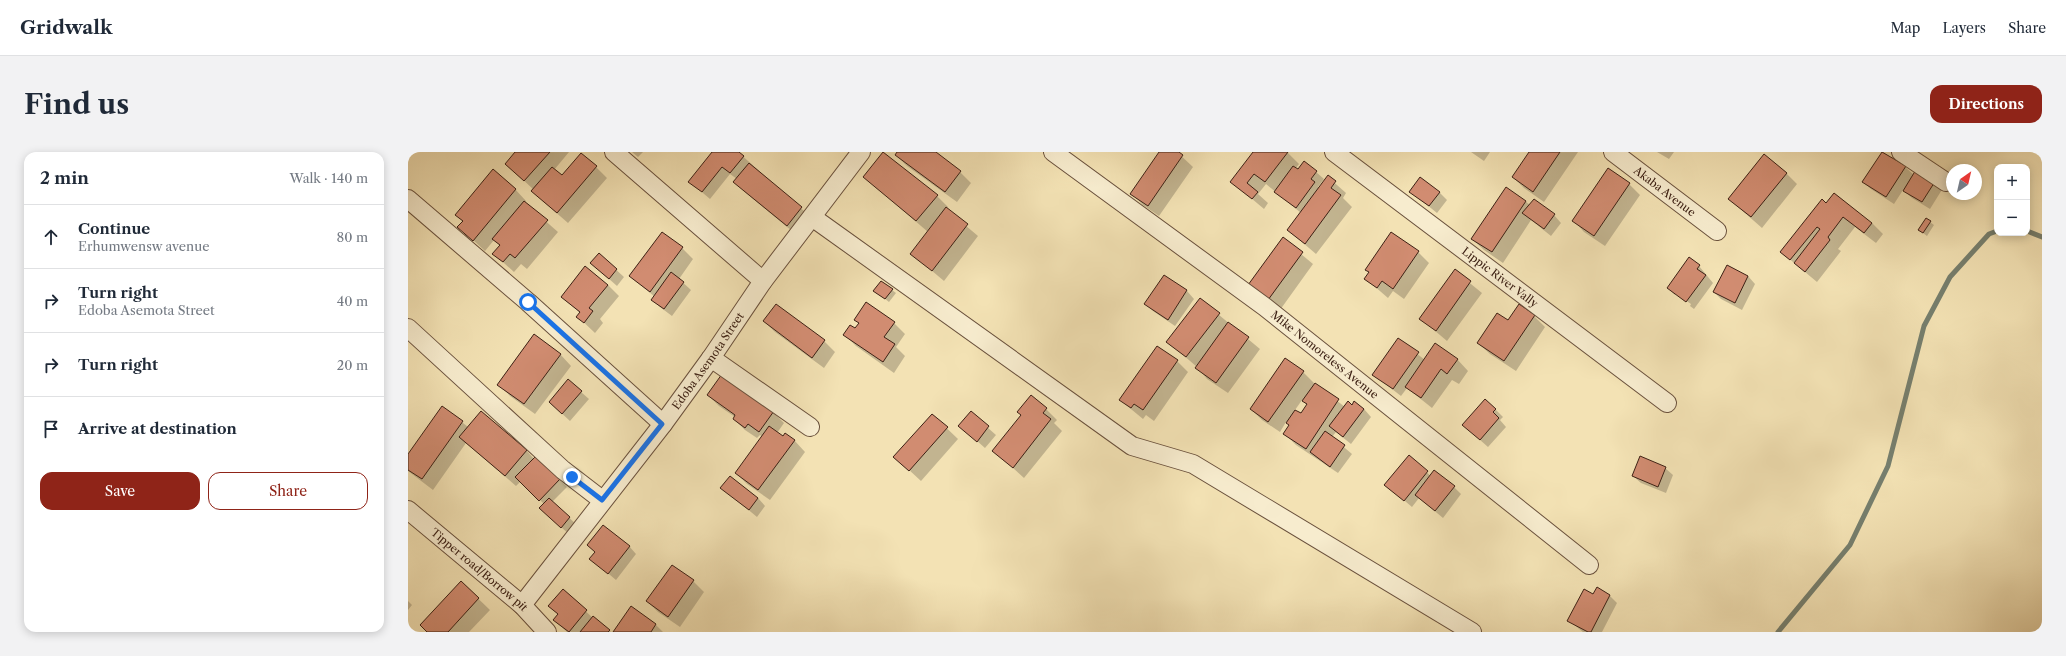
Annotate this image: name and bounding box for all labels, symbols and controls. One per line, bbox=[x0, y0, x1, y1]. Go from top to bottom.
text: Gridwalk bbox=[20, 16, 113, 39]
text: Map bbox=[1890, 19, 1920, 37]
text: Layers bbox=[1942, 19, 1986, 37]
text: Share bbox=[2008, 19, 2046, 37]
button: Directions bbox=[1930, 85, 2042, 123]
text: Find us bbox=[24, 87, 129, 121]
street label: Akaba Avenue bbox=[1630, 163, 1698, 219]
north arrow bbox=[1946, 164, 1982, 200]
map controls bbox=[1994, 164, 2030, 236]
button: + bbox=[1994, 164, 2030, 200]
text: 2 min bbox=[40, 168, 89, 188]
text: Walk · 140 m bbox=[290, 170, 368, 186]
button: − bbox=[1994, 200, 2030, 236]
text: Continue bbox=[78, 219, 150, 238]
icon: ahead bbox=[40, 226, 62, 248]
text: 80 m bbox=[336, 229, 368, 245]
text: Erhumwensw avenue bbox=[78, 238, 209, 254]
street label: Lippic River Vally bbox=[1459, 244, 1542, 311]
text: Turn right bbox=[78, 283, 158, 302]
icon: right bbox=[40, 290, 62, 312]
text: 40 m bbox=[337, 293, 368, 309]
route start bbox=[519, 293, 537, 311]
text: Edoba Asemota Street bbox=[78, 302, 215, 318]
street label: Mike Nomoreless Avenue bbox=[1268, 308, 1381, 402]
street label: Edoba Asemota Street bbox=[669, 309, 747, 412]
icon: right bbox=[40, 354, 62, 376]
text: Turn right bbox=[78, 355, 158, 374]
text: 20 m bbox=[337, 357, 368, 373]
icon: arrive bbox=[40, 418, 62, 440]
text: Arrive at destination bbox=[78, 419, 237, 438]
route end bbox=[563, 468, 581, 486]
button: Save bbox=[40, 472, 200, 510]
button: Share bbox=[208, 472, 368, 510]
street label: Tipper road/Borrow pit bbox=[428, 525, 531, 614]

